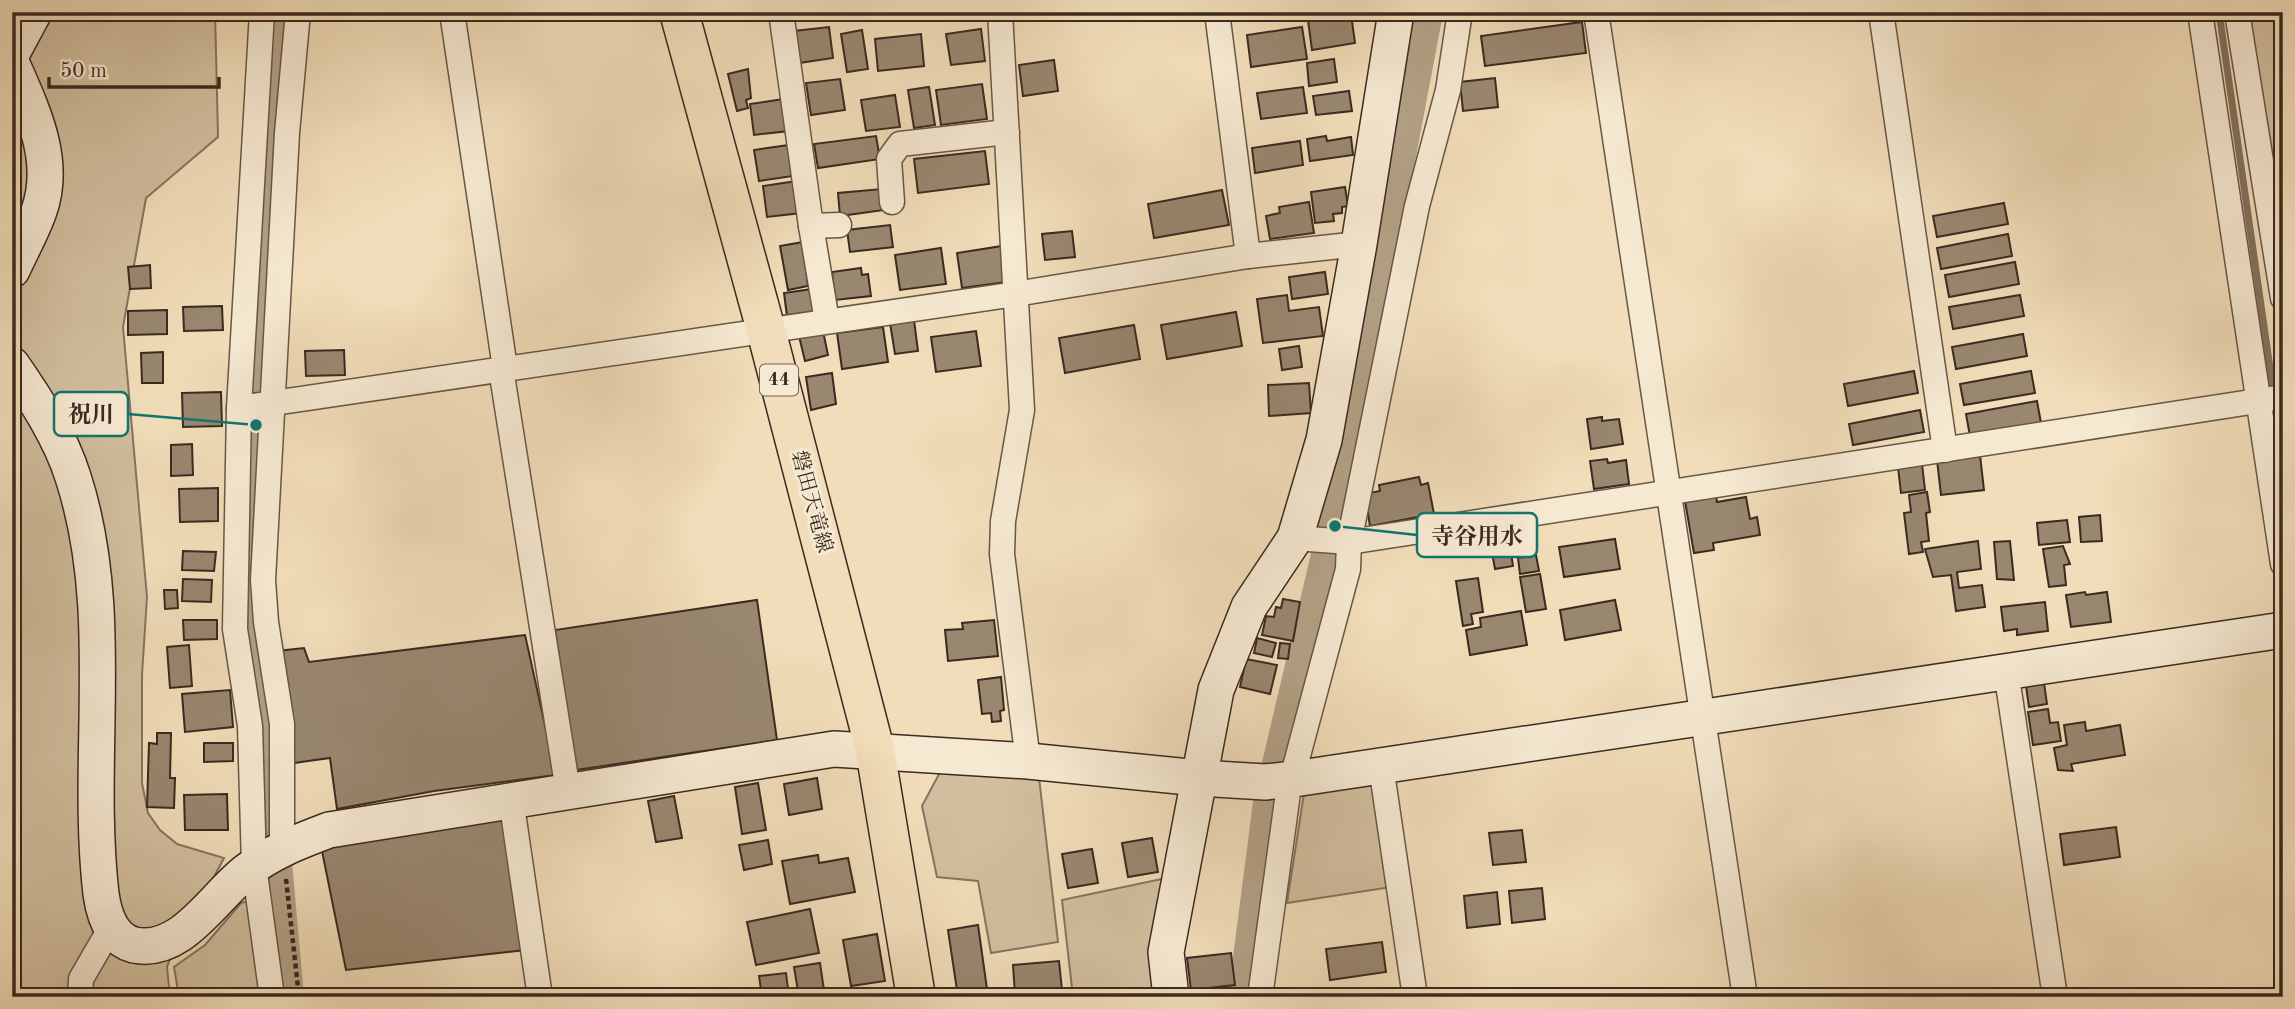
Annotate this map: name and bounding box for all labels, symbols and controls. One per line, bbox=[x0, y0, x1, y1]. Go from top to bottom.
scale bar bbox=[49, 46, 219, 90]
text: 50 m bbox=[60, 61, 107, 82]
road number: 44 bbox=[760, 364, 798, 396]
callout: 祝川 bbox=[54, 392, 128, 436]
text: 祝川 bbox=[68, 402, 114, 427]
street label: 磐田天竜線 bbox=[787, 448, 837, 555]
callout: 寺谷用水 bbox=[1417, 513, 1537, 557]
text: 寺谷用水 bbox=[1431, 524, 1523, 549]

